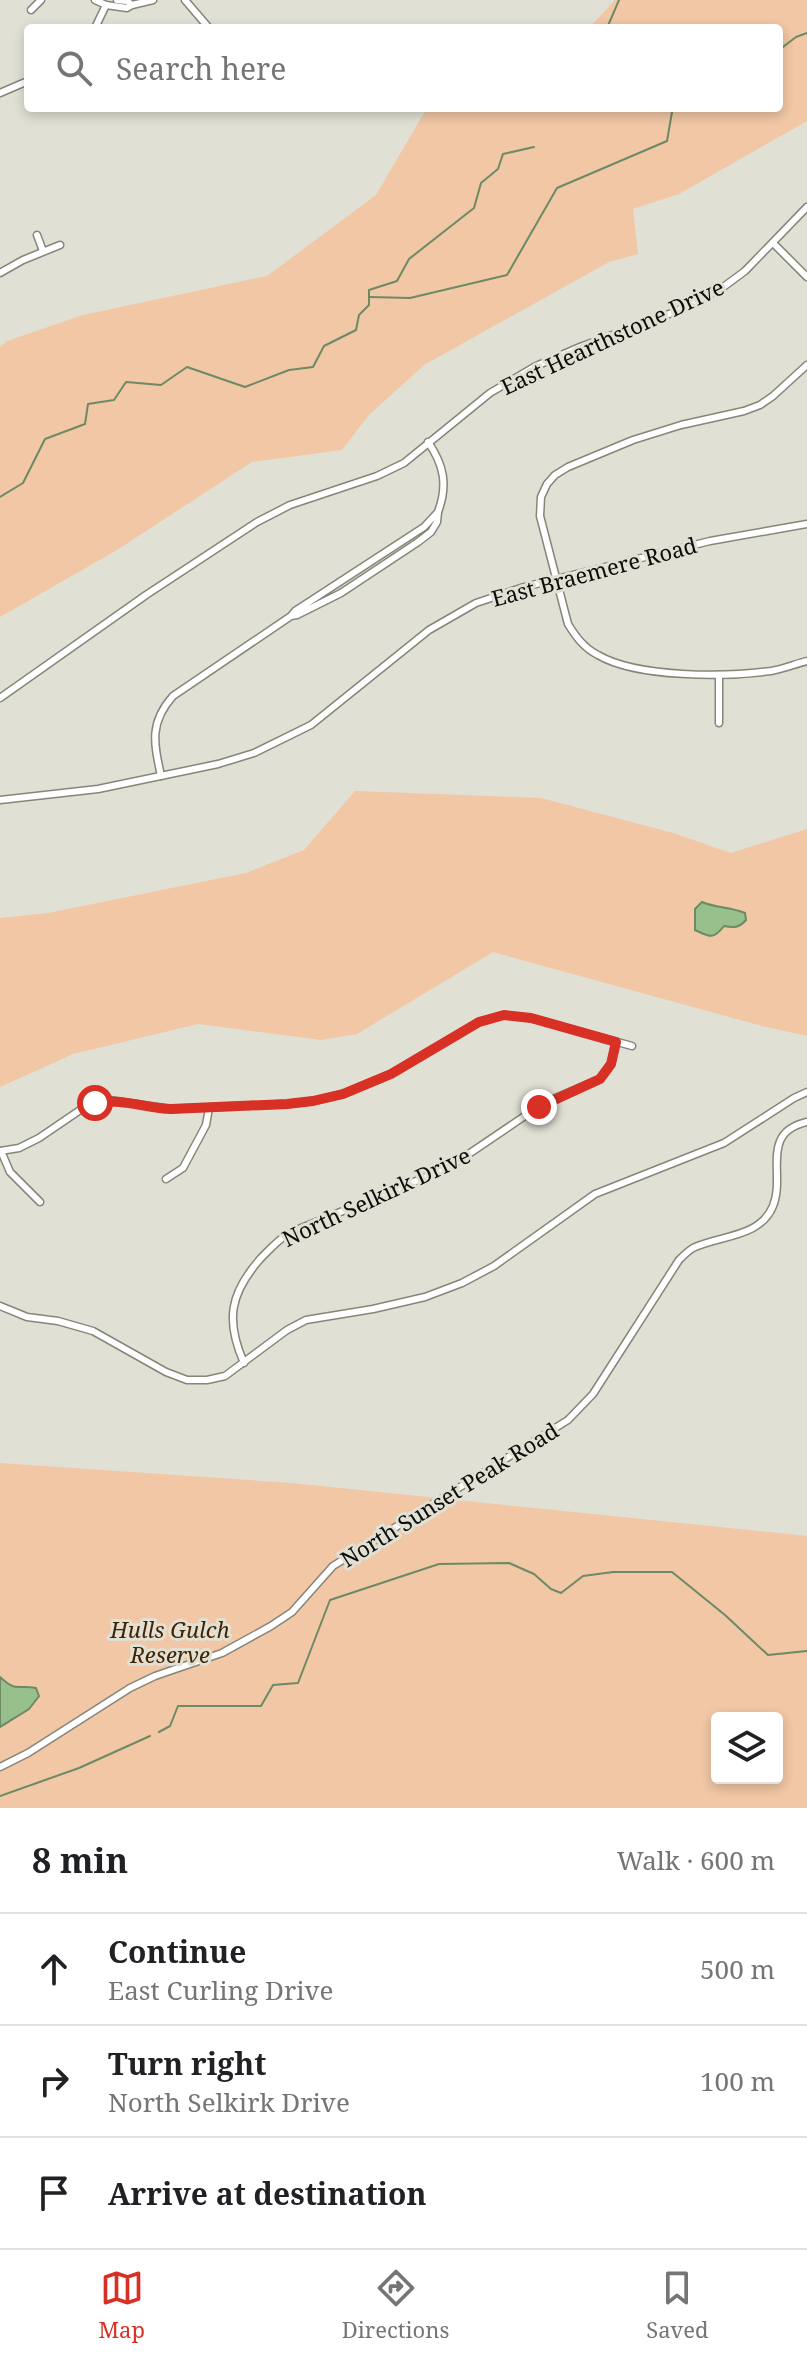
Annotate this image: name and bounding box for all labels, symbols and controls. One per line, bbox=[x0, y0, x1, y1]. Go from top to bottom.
search box bbox=[24, 24, 783, 112]
icon: search bbox=[52, 46, 96, 90]
text: Search here bbox=[116, 48, 286, 89]
street label: East Hearthstone Drive bbox=[495, 271, 729, 401]
street label: East Braemere Road bbox=[488, 529, 700, 613]
route start bbox=[77, 1085, 113, 1121]
route end bbox=[521, 1089, 557, 1125]
street label: North Selkirk Drive bbox=[277, 1139, 475, 1253]
street label: North Sunset Peak Road bbox=[334, 1414, 564, 1573]
park label: Hulls Gulch Reserve bbox=[109, 1614, 230, 1669]
map controls bbox=[711, 1712, 783, 1784]
button: layers bbox=[711, 1712, 783, 1784]
text: 8 min bbox=[32, 1837, 128, 1883]
text: Walk · 600 m bbox=[617, 1842, 775, 1878]
text: Continue bbox=[108, 1931, 246, 1972]
icon: ahead bbox=[32, 1947, 76, 1991]
text: 500 m bbox=[700, 1951, 775, 1987]
text: East Curling Drive bbox=[108, 1972, 334, 2008]
text: Turn right bbox=[108, 2043, 266, 2084]
icon: right bbox=[32, 2059, 76, 2103]
text: 100 m bbox=[700, 2063, 775, 2099]
text: North Selkirk Drive bbox=[108, 2084, 350, 2120]
icon: arrive bbox=[32, 2171, 76, 2215]
text: Arrive at destination bbox=[108, 2173, 427, 2214]
tab: Map bbox=[98, 2266, 145, 2344]
tab: Directions bbox=[342, 2266, 449, 2344]
tab: Saved bbox=[646, 2266, 709, 2344]

